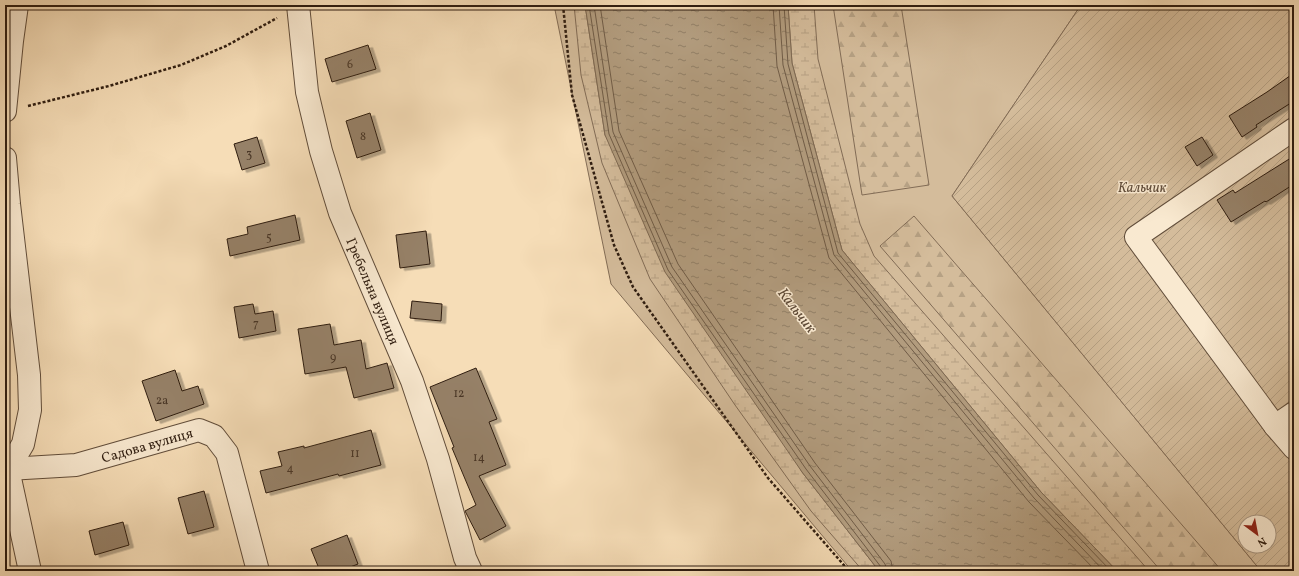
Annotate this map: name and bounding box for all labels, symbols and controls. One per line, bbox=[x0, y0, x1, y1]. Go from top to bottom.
house number: 6 bbox=[347, 57, 353, 73]
house number: 8 bbox=[360, 129, 366, 145]
house number: 3 bbox=[246, 147, 252, 163]
park label: Кальчик bbox=[1118, 179, 1167, 198]
house number: 5 bbox=[266, 230, 272, 246]
street label: Гребельна вулиця bbox=[340, 235, 403, 348]
water label: Кальчик bbox=[772, 284, 821, 339]
house number: 7 bbox=[253, 316, 259, 332]
house number: 9 bbox=[330, 350, 336, 366]
house number: 12 bbox=[453, 386, 465, 402]
house number: 2а bbox=[156, 393, 168, 409]
street label: Садова вулиця bbox=[100, 424, 195, 469]
house number: 11 bbox=[350, 446, 360, 462]
house number: 14 bbox=[473, 450, 485, 466]
house number: 4 bbox=[286, 461, 294, 477]
north arrow bbox=[1237, 514, 1277, 554]
text: N bbox=[1254, 533, 1269, 550]

